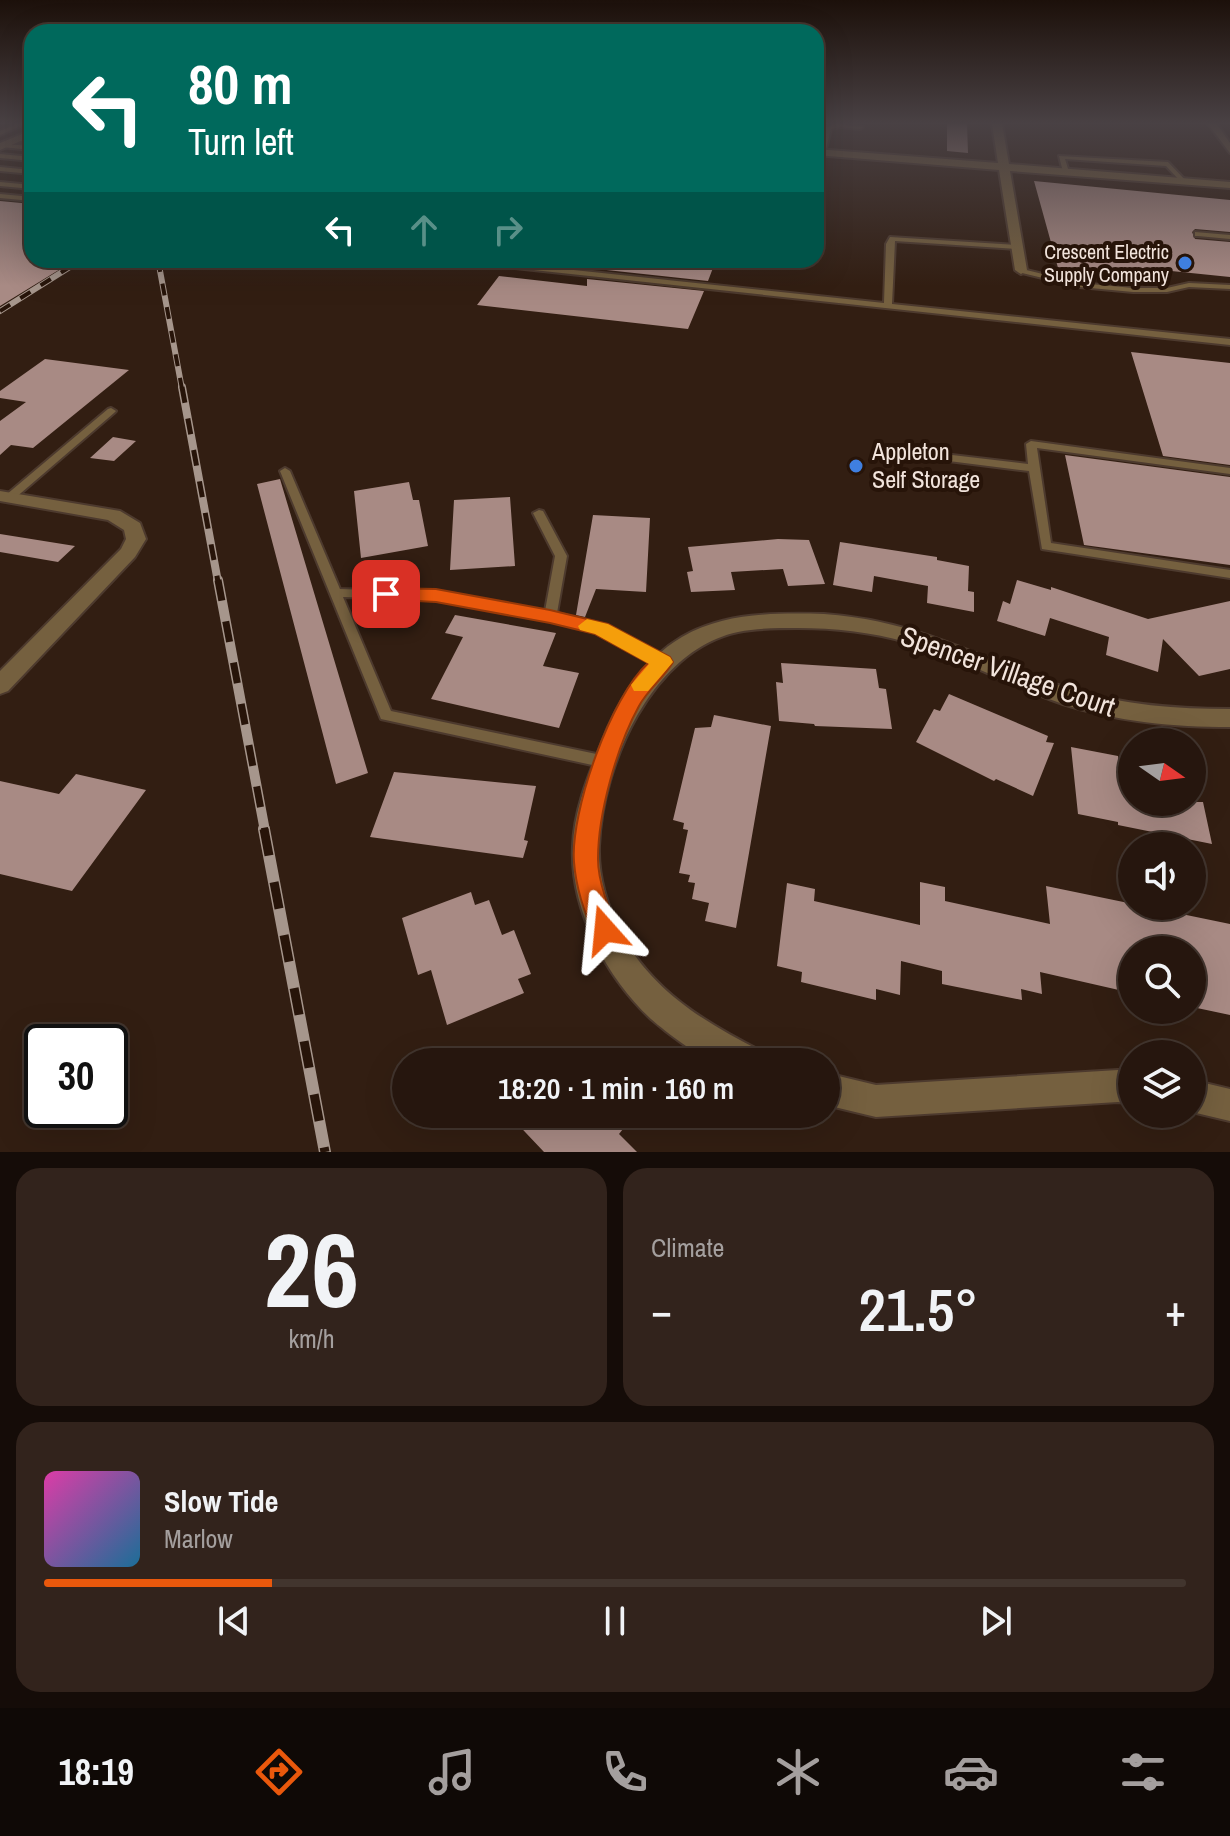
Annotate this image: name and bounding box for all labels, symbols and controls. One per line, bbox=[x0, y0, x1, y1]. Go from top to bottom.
text: 80 m bbox=[188, 46, 293, 121]
icon: left bbox=[56, 56, 160, 160]
text: Turn left bbox=[188, 118, 294, 166]
icon: left bbox=[318, 208, 362, 252]
icon: ahead bbox=[402, 208, 446, 252]
icon: right bbox=[486, 208, 530, 252]
place label: Crescent Electric Supply Company bbox=[1044, 238, 1170, 288]
marker: Crescent Electric Supply Company bbox=[1176, 254, 1194, 272]
place label: Appleton Self Storage bbox=[871, 435, 980, 495]
marker: Appleton Self Storage bbox=[847, 457, 865, 475]
pin bbox=[352, 560, 420, 628]
icon: arrive bbox=[364, 572, 408, 616]
street label: Spencer Village Court bbox=[896, 617, 1120, 725]
north arrow bbox=[1118, 728, 1206, 816]
map controls bbox=[1118, 728, 1206, 1128]
button: sound bbox=[1118, 832, 1206, 920]
position arrow bbox=[563, 888, 647, 972]
button: search bbox=[1118, 936, 1206, 1024]
speed limit sign: 30 bbox=[24, 1024, 128, 1128]
button: layers bbox=[1118, 1040, 1206, 1128]
text: 18:20 · 1 min · 160 m bbox=[498, 1068, 734, 1108]
text: 26 bbox=[264, 1199, 359, 1339]
text: Climate bbox=[651, 1230, 724, 1265]
text: 21.5° bbox=[859, 1269, 978, 1350]
text: − bbox=[651, 1280, 672, 1340]
text: + bbox=[1165, 1280, 1186, 1340]
text: km/h bbox=[288, 1321, 335, 1356]
text: Slow Tide bbox=[164, 1481, 278, 1521]
text: Marlow bbox=[164, 1521, 233, 1556]
icon: previous bbox=[212, 1599, 256, 1643]
icon: pause bbox=[593, 1599, 637, 1643]
icon: next bbox=[974, 1599, 1018, 1643]
icon: directions bbox=[251, 1744, 307, 1800]
icon: music bbox=[424, 1744, 480, 1800]
icon: phone bbox=[597, 1744, 653, 1800]
icon: climate bbox=[770, 1744, 826, 1800]
icon: car bbox=[943, 1744, 999, 1800]
icon: filters bbox=[1115, 1744, 1171, 1800]
text: 18:19 bbox=[58, 1748, 134, 1796]

